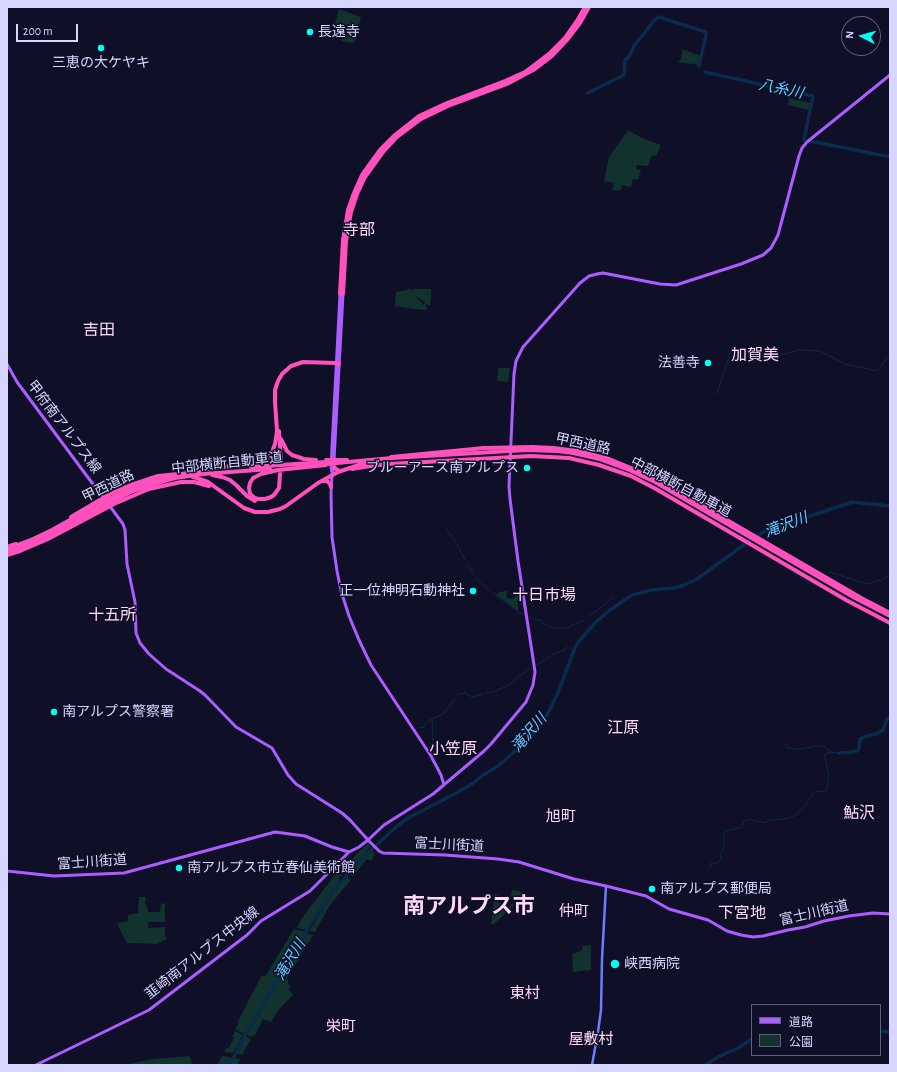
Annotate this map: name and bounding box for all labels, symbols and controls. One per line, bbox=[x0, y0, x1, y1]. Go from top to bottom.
scale bar bbox=[18, 16, 80, 42]
north arrow bbox=[841, 16, 881, 56]
place label: 長遠寺 bbox=[318, 24, 360, 40]
text: 200 m bbox=[23, 25, 53, 37]
marker: 長遠寺 bbox=[305, 27, 315, 37]
text: N bbox=[844, 30, 855, 39]
marker: 三恵の大ケヤキ bbox=[96, 43, 106, 53]
place label: 三恵の大ケヤキ bbox=[52, 55, 150, 71]
water label: 八糸川 bbox=[757, 76, 805, 102]
district label: 寺部 bbox=[343, 220, 375, 240]
district label: 吉田 bbox=[83, 320, 115, 340]
district label: 加賀美 bbox=[731, 345, 779, 365]
place label: 法善寺 bbox=[658, 355, 700, 371]
marker: 法善寺 bbox=[703, 358, 713, 368]
street label: 甲府南アルプス線 bbox=[24, 377, 104, 477]
street label: 甲西道路 bbox=[554, 430, 612, 458]
street label: 中部横断自動車道 bbox=[170, 449, 284, 477]
street label: 中部横断自動車道 bbox=[628, 453, 734, 521]
place label: ブルーアース南アルプス bbox=[366, 460, 519, 476]
marker: ブルーアース南アルプス bbox=[522, 463, 532, 473]
street label: 甲西道路 bbox=[79, 466, 137, 506]
water label: 滝沢川 bbox=[762, 509, 810, 541]
place label: 正一位神明石動神社 bbox=[339, 583, 465, 599]
district label: 十日市場 bbox=[512, 585, 576, 605]
marker: 正一位神明石動神社 bbox=[468, 586, 478, 596]
district label: 十五所 bbox=[88, 605, 136, 625]
place label: 南アルプス警察署 bbox=[62, 704, 174, 720]
marker: 南アルプス警察署 bbox=[49, 707, 59, 717]
water label: 滝沢川 bbox=[507, 710, 551, 756]
district label: 江原 bbox=[607, 718, 639, 738]
district label: 小笠原 bbox=[429, 739, 477, 759]
district label: 鮎沢 bbox=[843, 803, 875, 823]
district label: 旭町 bbox=[546, 807, 576, 825]
street label: 富士川街道 bbox=[414, 835, 484, 855]
street label: 富士川街道 bbox=[56, 851, 128, 873]
place label: 南アルプス市立春仙美術館 bbox=[187, 860, 355, 876]
marker: 南アルプス市立春仙美術館 bbox=[174, 863, 184, 873]
place label: 南アルプス郵便局 bbox=[660, 881, 772, 897]
marker: 南アルプス郵便局 bbox=[647, 884, 657, 894]
district label: 南アルプス市 bbox=[403, 893, 535, 919]
street label: 富士川街道 bbox=[778, 897, 850, 929]
district label: 仲町 bbox=[559, 902, 589, 920]
street label: 韮崎南アルプス中央線 bbox=[142, 903, 262, 1003]
district label: 下宮地 bbox=[718, 903, 766, 923]
water label: 滝沢川 bbox=[271, 936, 309, 984]
place label: 峡西病院 bbox=[624, 956, 680, 972]
marker: 峡西病院 bbox=[609, 958, 621, 970]
district label: 東村 bbox=[510, 984, 540, 1002]
legend bbox=[751, 1004, 881, 1056]
text: 道路 bbox=[789, 1016, 813, 1028]
district label: 栄町 bbox=[326, 1017, 356, 1035]
district label: 屋敷村 bbox=[569, 1030, 613, 1048]
text: 公園 bbox=[789, 1036, 813, 1048]

